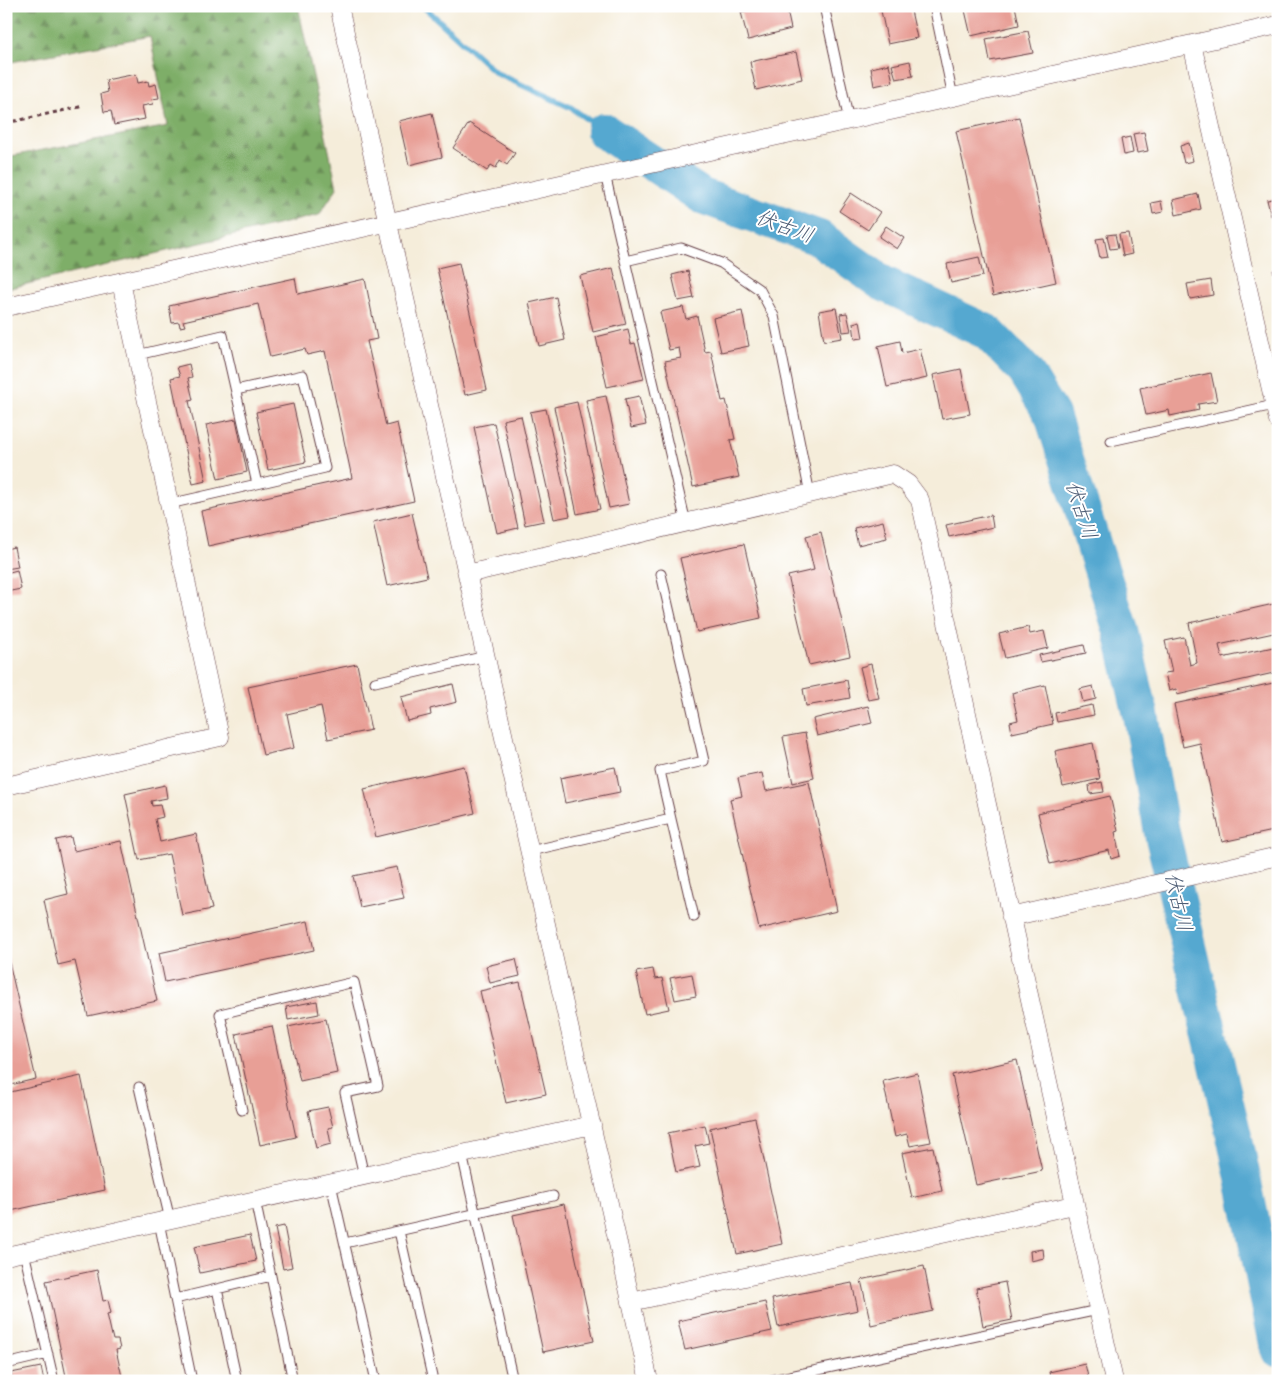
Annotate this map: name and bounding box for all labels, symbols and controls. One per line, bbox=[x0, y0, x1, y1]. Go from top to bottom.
water label: 伏古川 bbox=[753, 204, 817, 248]
water label: 伏古川 bbox=[1061, 478, 1103, 542]
water label: 伏古川 bbox=[1161, 870, 1197, 934]

